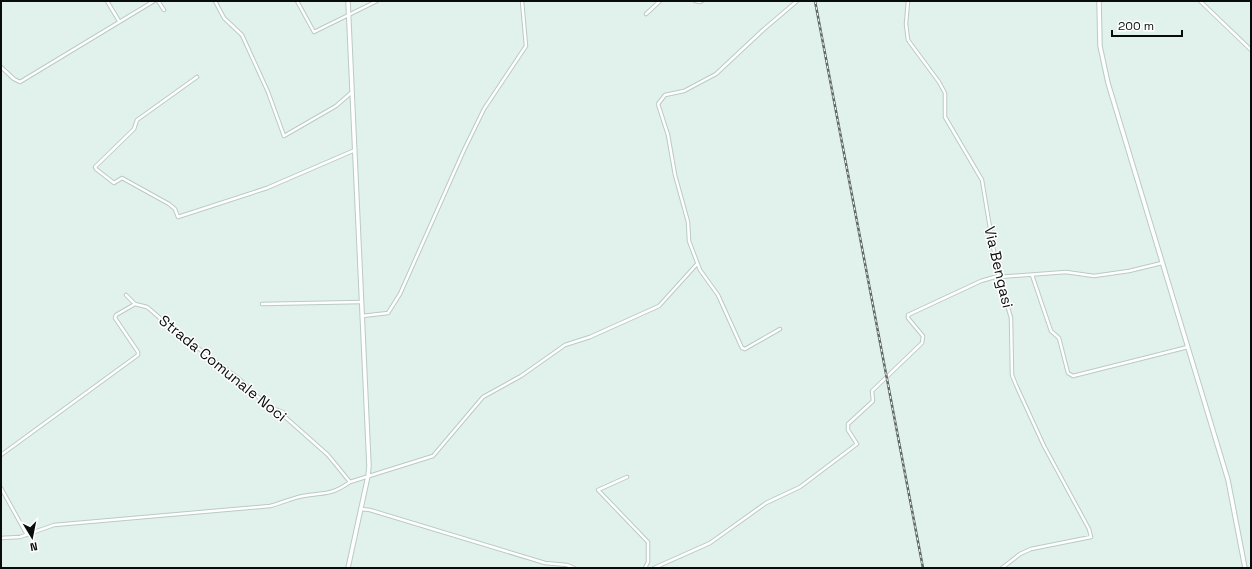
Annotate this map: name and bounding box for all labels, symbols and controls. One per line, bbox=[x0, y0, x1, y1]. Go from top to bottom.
scale bar bbox=[1112, 12, 1182, 38]
text: 200 m bbox=[1118, 18, 1154, 34]
street label: Via Bengasi bbox=[980, 224, 1018, 310]
street label: Strada Comunale Noci bbox=[155, 311, 291, 425]
north arrow bbox=[12, 517, 52, 557]
text: N bbox=[29, 539, 39, 554]

